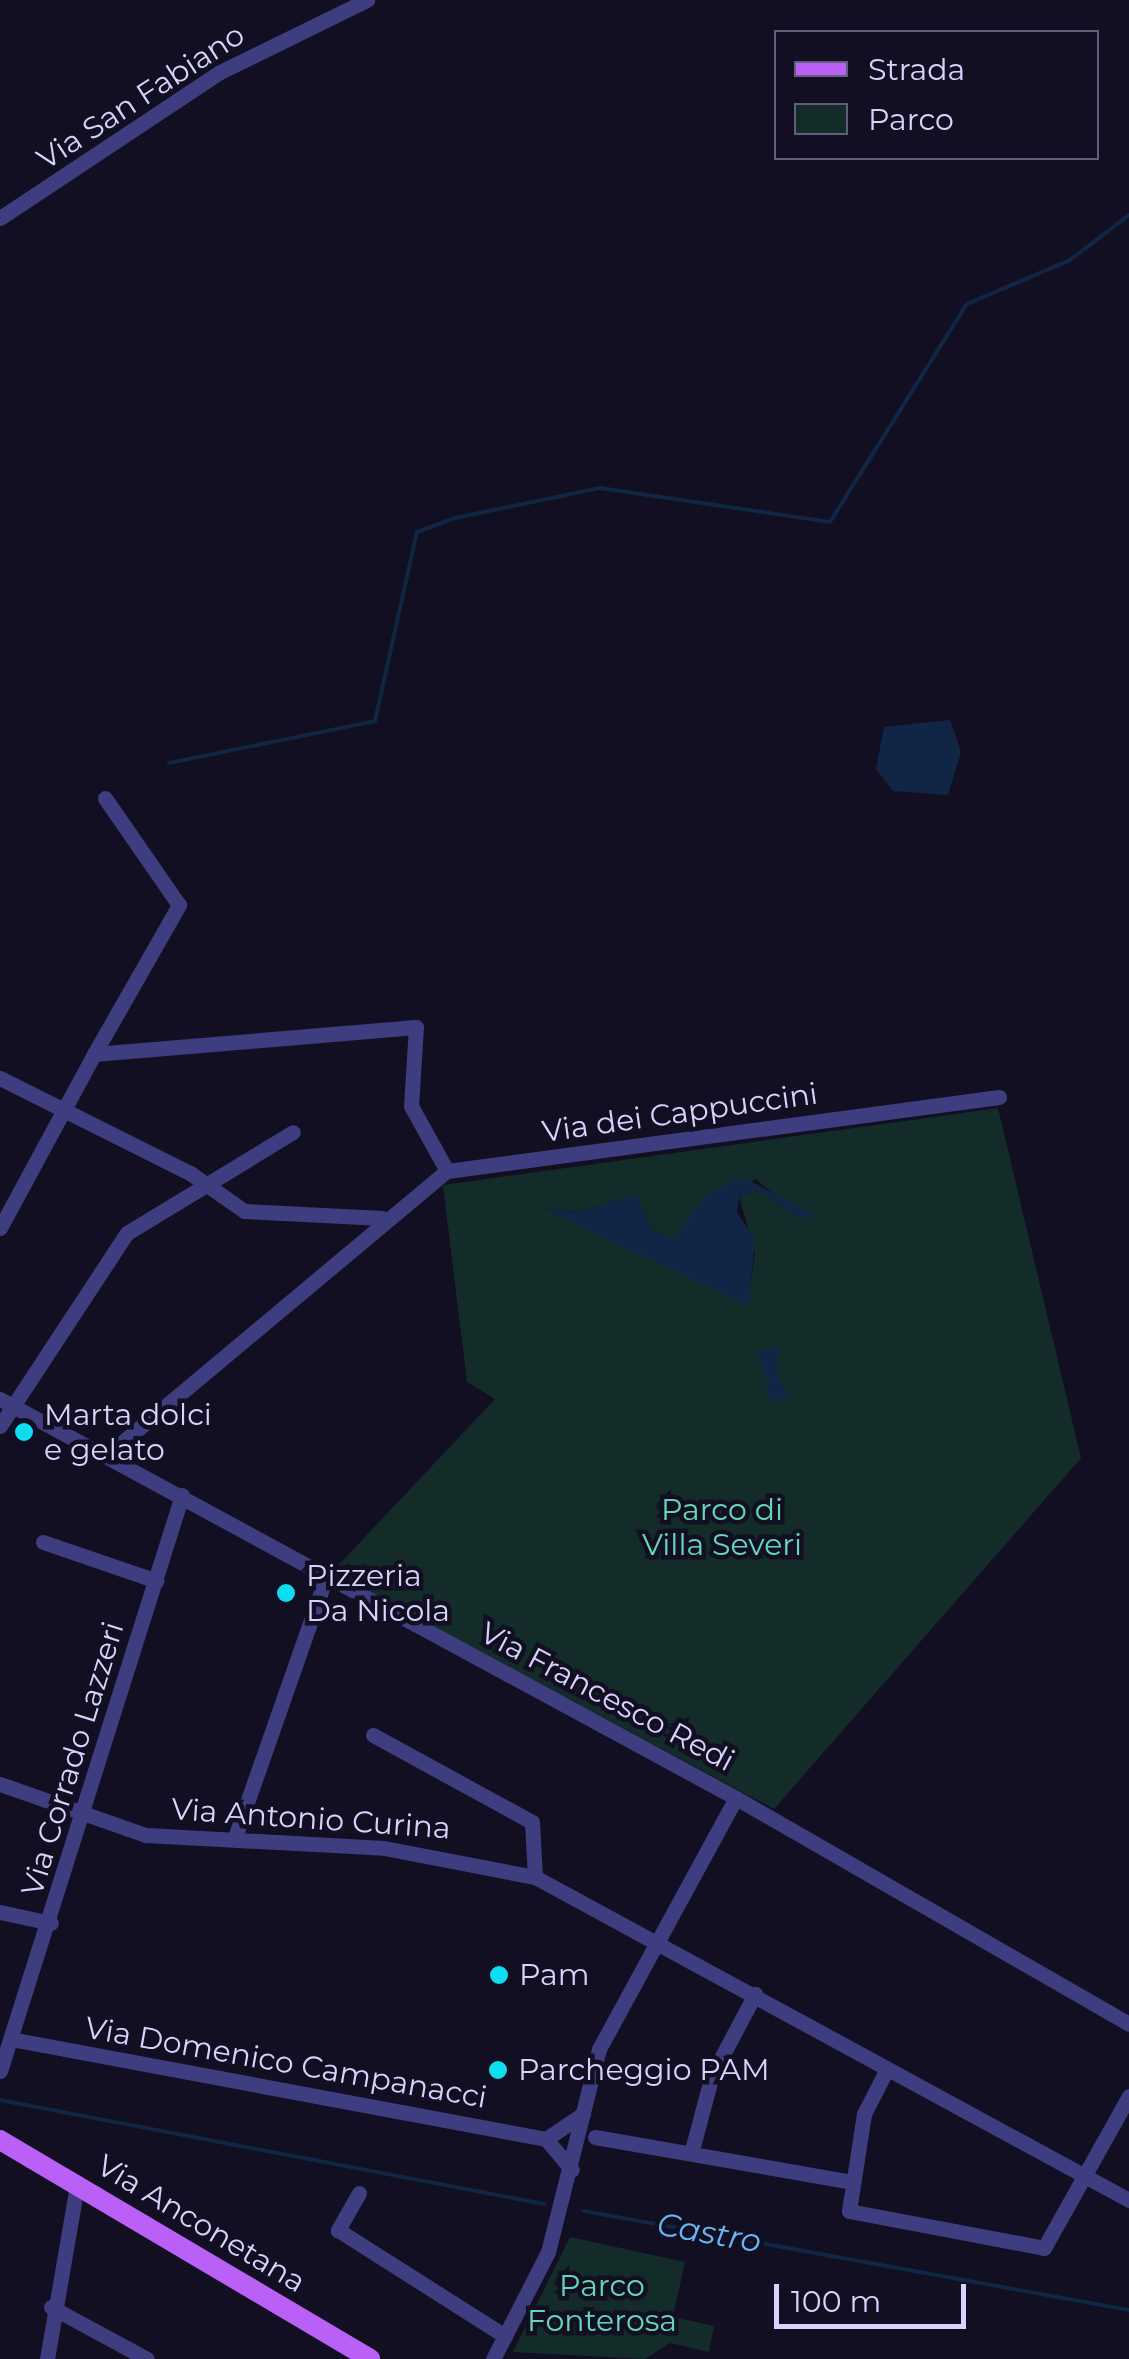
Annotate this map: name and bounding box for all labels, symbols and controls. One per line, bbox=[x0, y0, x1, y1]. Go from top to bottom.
street label: Via San Fabiano bbox=[31, 17, 251, 177]
legend bbox=[774, 30, 1099, 160]
text: Strada bbox=[868, 51, 965, 88]
text: Parco bbox=[868, 101, 954, 138]
street label: Via dei Cappuccini bbox=[540, 1076, 820, 1150]
place label: Marta dolci e gelato bbox=[44, 1397, 212, 1468]
marker: Marta dolci e gelato bbox=[13, 1421, 35, 1443]
park label: Parco di Villa Severi bbox=[642, 1492, 802, 1562]
place label: Pizzeria Da Nicola bbox=[306, 1558, 450, 1628]
marker: Pizzeria Da Nicola bbox=[275, 1582, 297, 1604]
street label: Via Francesco Redi bbox=[474, 1615, 740, 1779]
street label: Via Corrado Lazzeri bbox=[14, 1618, 132, 1900]
street label: Via Antonio Curina bbox=[170, 1791, 452, 1847]
place label: Pam bbox=[519, 1957, 590, 1993]
marker: Pam bbox=[488, 1964, 510, 1986]
street label: Via Domenico Campanacci bbox=[82, 2010, 490, 2116]
place label: Parcheggio PAM bbox=[518, 2052, 770, 2088]
marker: Parcheggio PAM bbox=[487, 2059, 509, 2081]
street label: Via Anconetana bbox=[90, 2148, 312, 2300]
water label: Castro bbox=[654, 2205, 764, 2261]
scale bar bbox=[779, 2264, 972, 2326]
park label: Parco Fonterosa bbox=[527, 2268, 677, 2338]
text: 100 m bbox=[791, 2283, 881, 2320]

